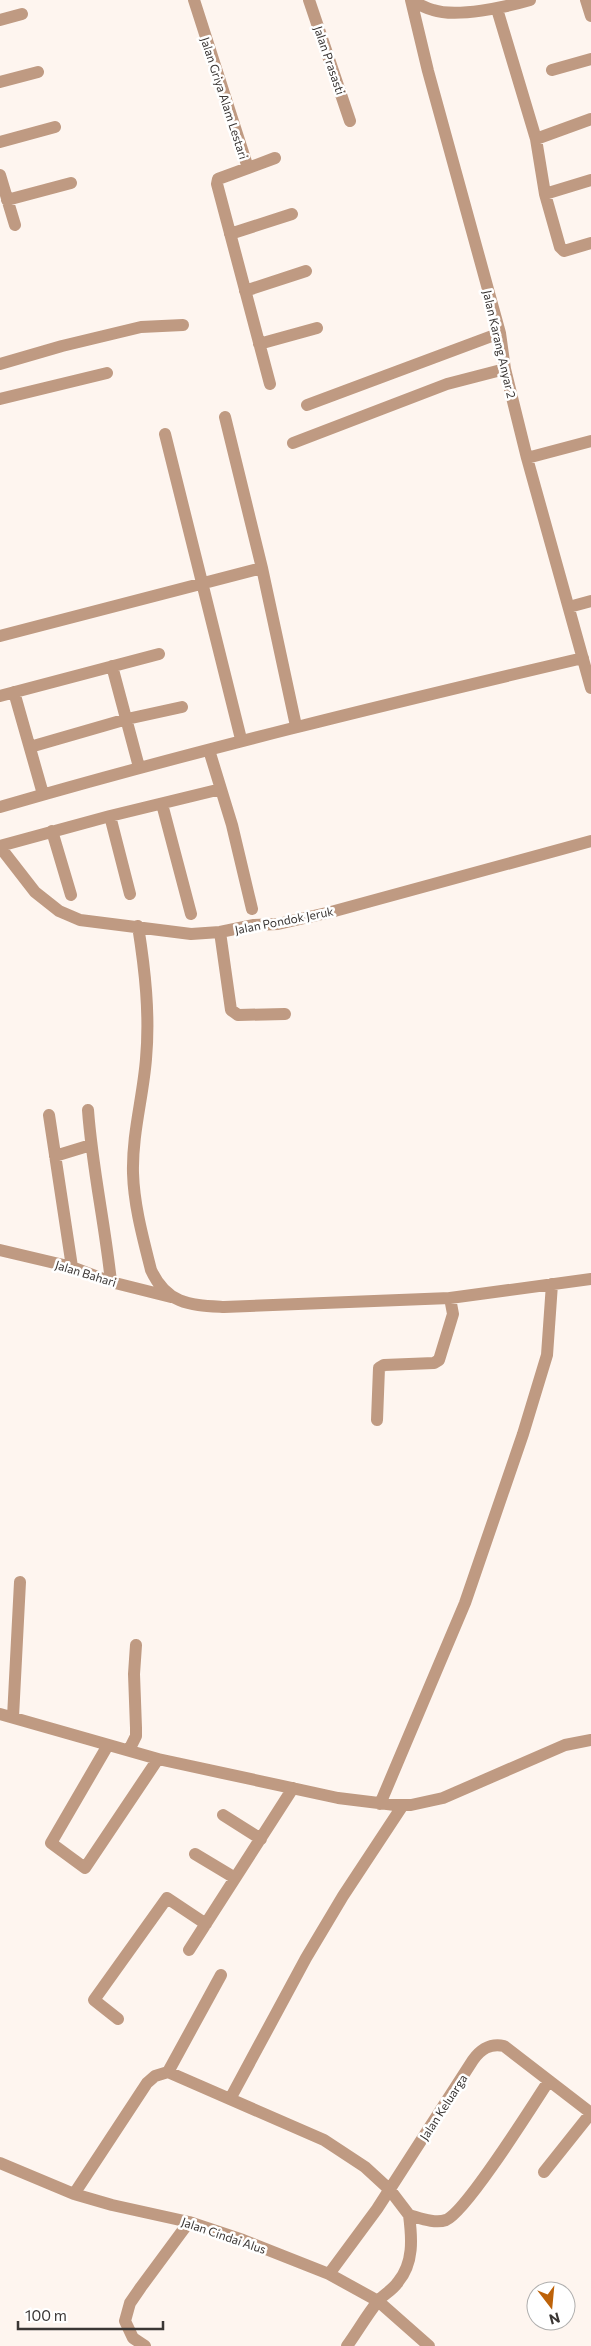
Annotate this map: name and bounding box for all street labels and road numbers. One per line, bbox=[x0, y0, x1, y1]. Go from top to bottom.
street label: Jalan Prasasti bbox=[311, 24, 348, 97]
street label: Jalan Griya Alam Lestari bbox=[198, 35, 251, 161]
street label: Jalan Karang Anyar 2 bbox=[480, 289, 519, 400]
street label: Jalan Pondok Jeruk bbox=[233, 903, 335, 937]
street label: Jalan Bahari bbox=[53, 1257, 118, 1290]
street label: Jalan Keluarga bbox=[417, 2071, 470, 2143]
street label: Jalan Cindai Alus bbox=[180, 2214, 268, 2257]

